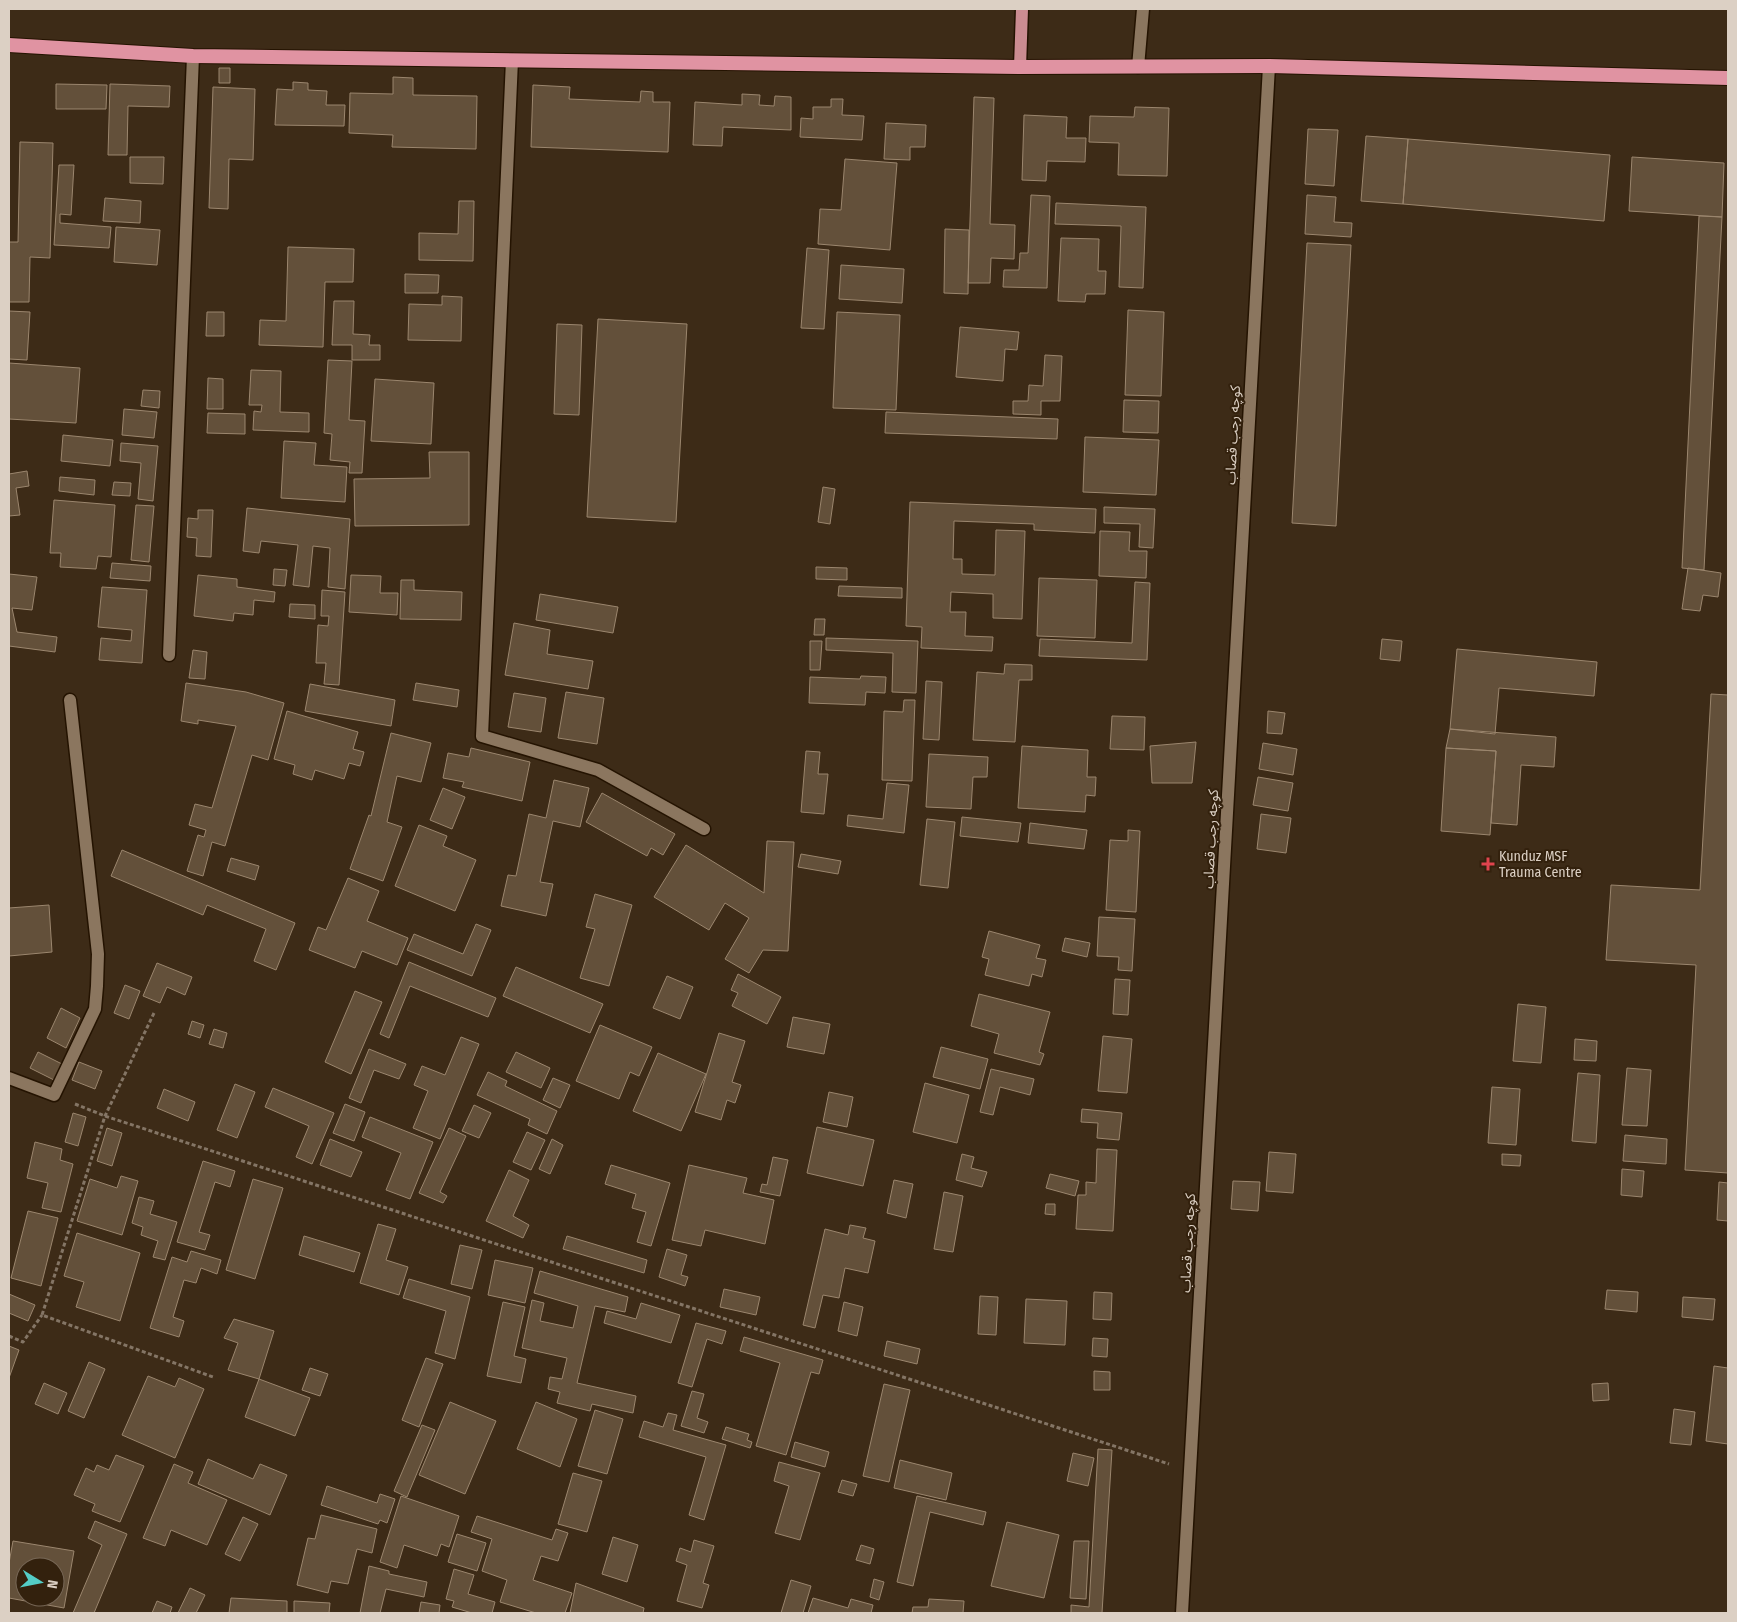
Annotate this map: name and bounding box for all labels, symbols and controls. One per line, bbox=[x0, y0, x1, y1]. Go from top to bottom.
street label: کوچه رجب قصاب bbox=[1222, 385, 1245, 485]
street label: کوچه رجب قصاب bbox=[1200, 789, 1223, 889]
place label: Kunduz MSF Trauma Centre bbox=[1499, 848, 1582, 881]
marker: Kunduz MSF Trauma Centre bbox=[1481, 857, 1495, 871]
street label: کوچه رجب قصاب bbox=[1177, 1193, 1200, 1293]
north arrow bbox=[15, 1557, 65, 1607]
text: N bbox=[43, 1579, 61, 1590]

